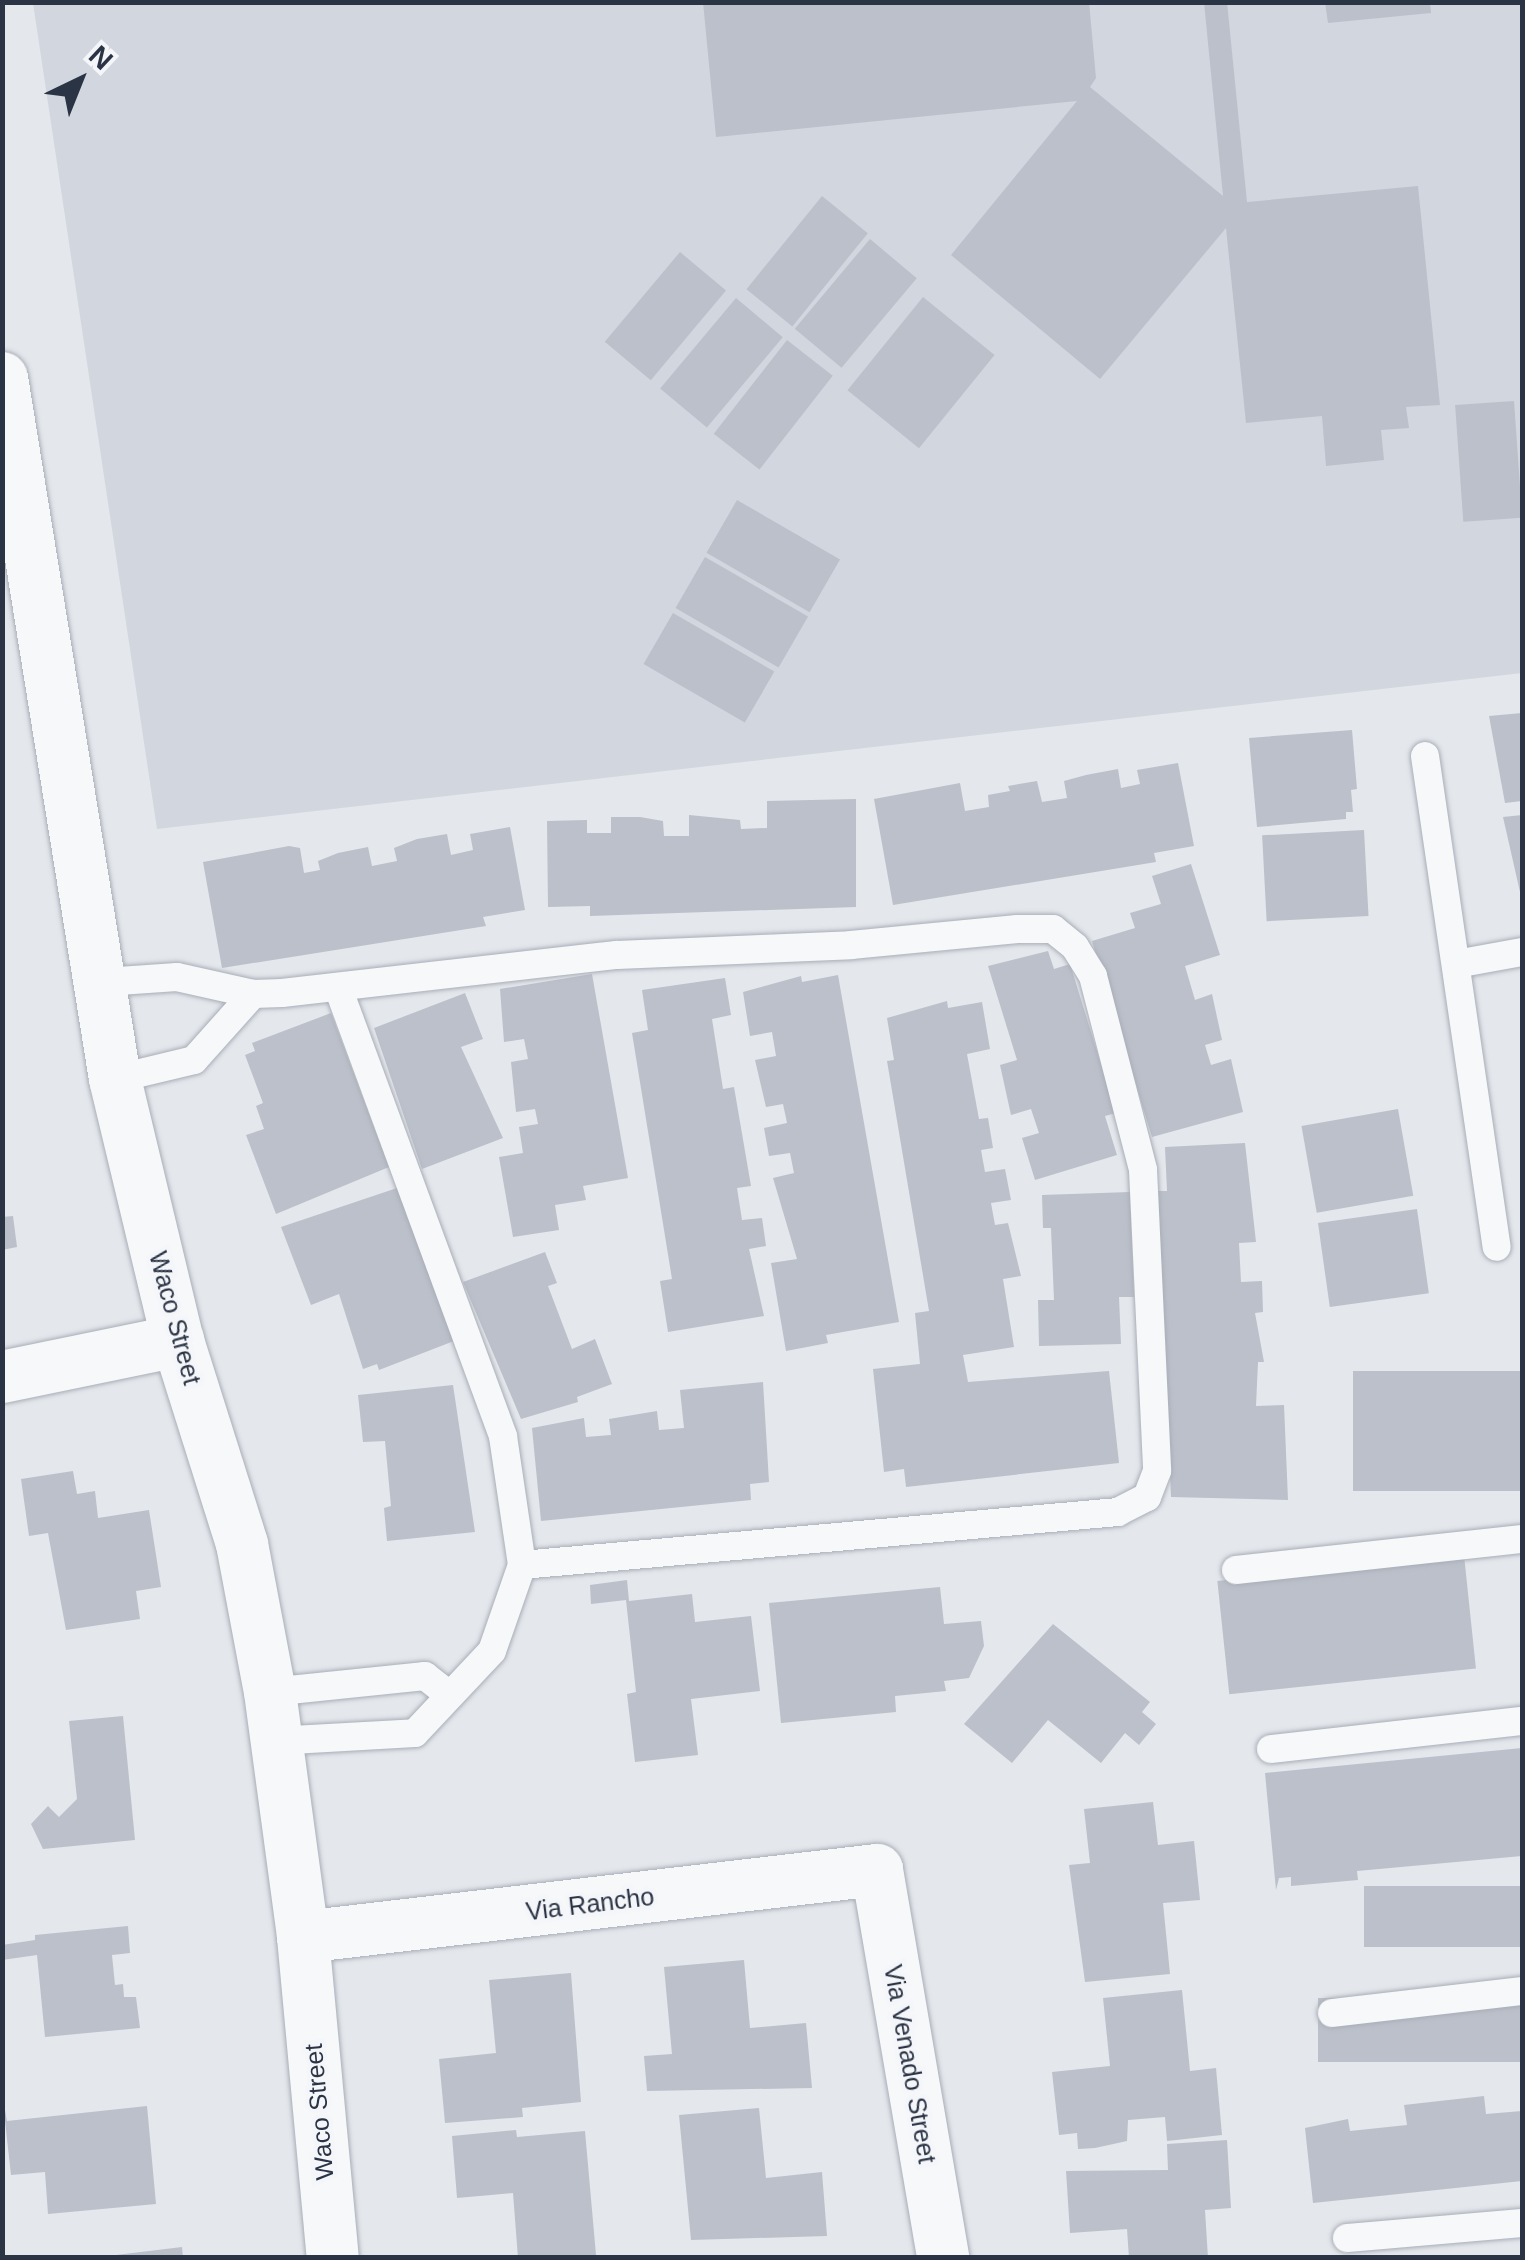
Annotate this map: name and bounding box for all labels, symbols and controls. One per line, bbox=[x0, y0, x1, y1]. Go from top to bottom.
north arrow bbox=[30, 30, 130, 130]
text: N bbox=[83, 39, 119, 76]
street label: Waco Street bbox=[143, 1248, 207, 1388]
street label: Via Rancho bbox=[524, 1881, 656, 1927]
street label: Via Venado Street bbox=[878, 1962, 942, 2166]
street label: Waco Street bbox=[298, 2043, 340, 2181]

